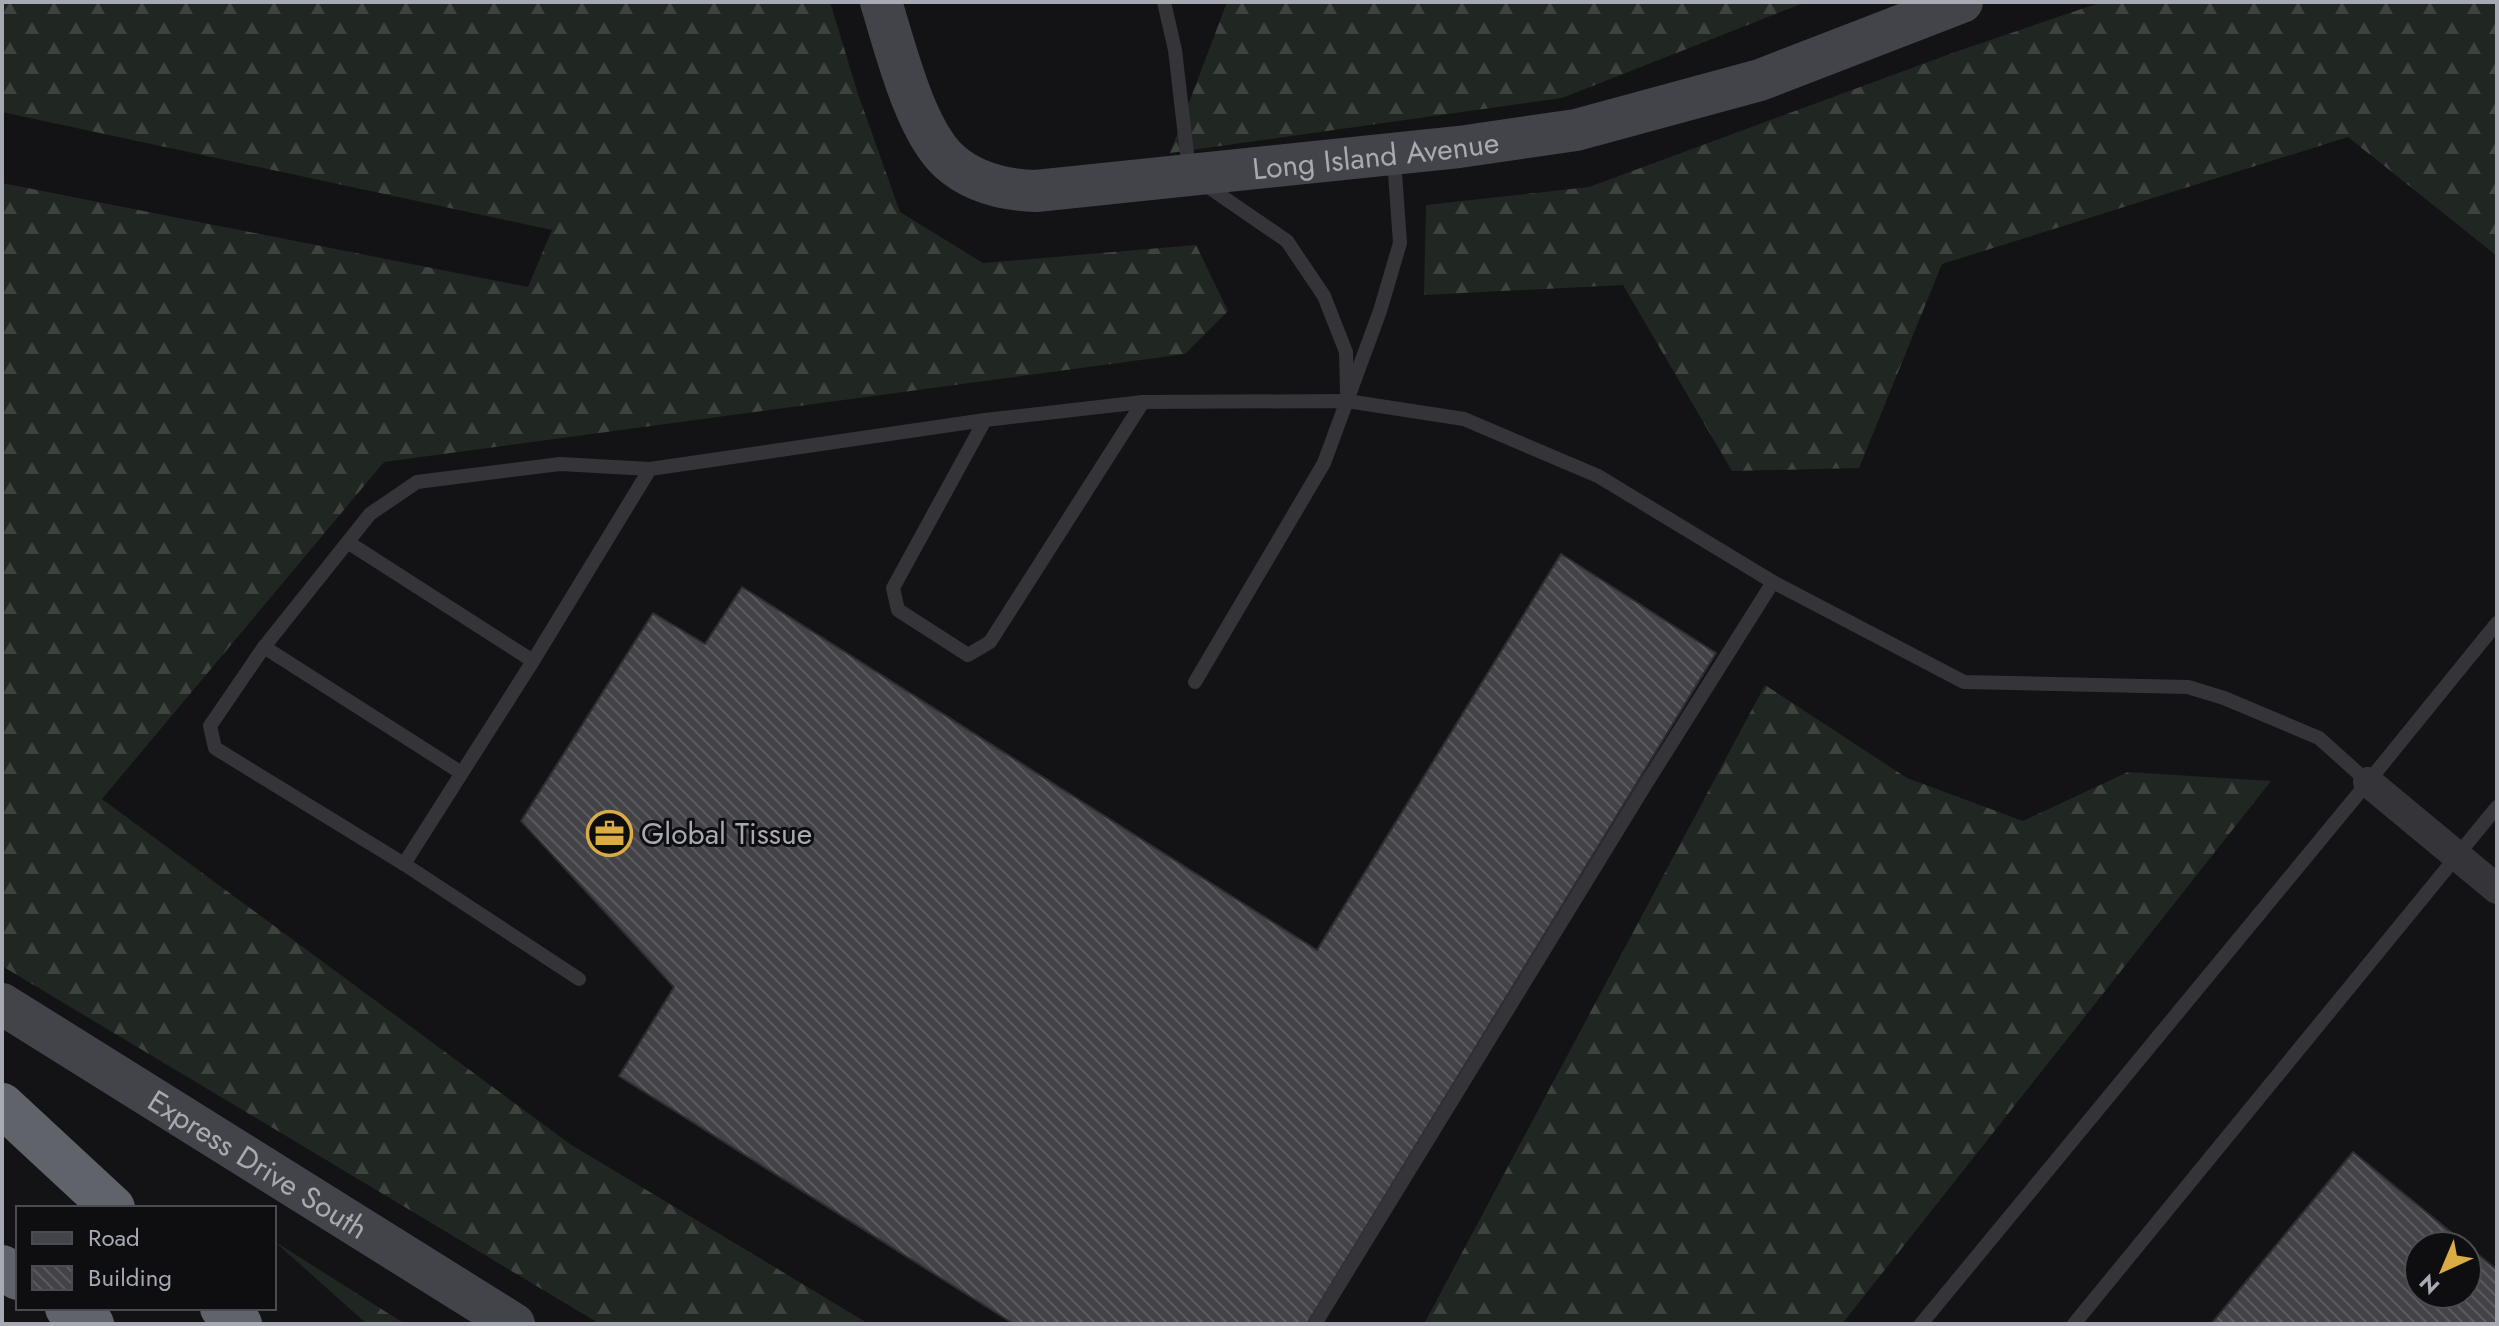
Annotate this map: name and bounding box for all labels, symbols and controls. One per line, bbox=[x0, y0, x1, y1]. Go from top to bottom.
street label: Long Island Avenue bbox=[1250, 120, 1502, 190]
office icon: Global Tissue bbox=[586, 809, 634, 857]
place label: Global Tissue bbox=[641, 812, 812, 855]
street label: Express Drive South bbox=[140, 1079, 376, 1249]
legend bbox=[16, 1206, 276, 1310]
text: Road bbox=[88, 1220, 140, 1255]
north arrow bbox=[2403, 1230, 2483, 1310]
text: Building bbox=[88, 1260, 172, 1295]
text: N bbox=[2412, 1267, 2447, 1302]

